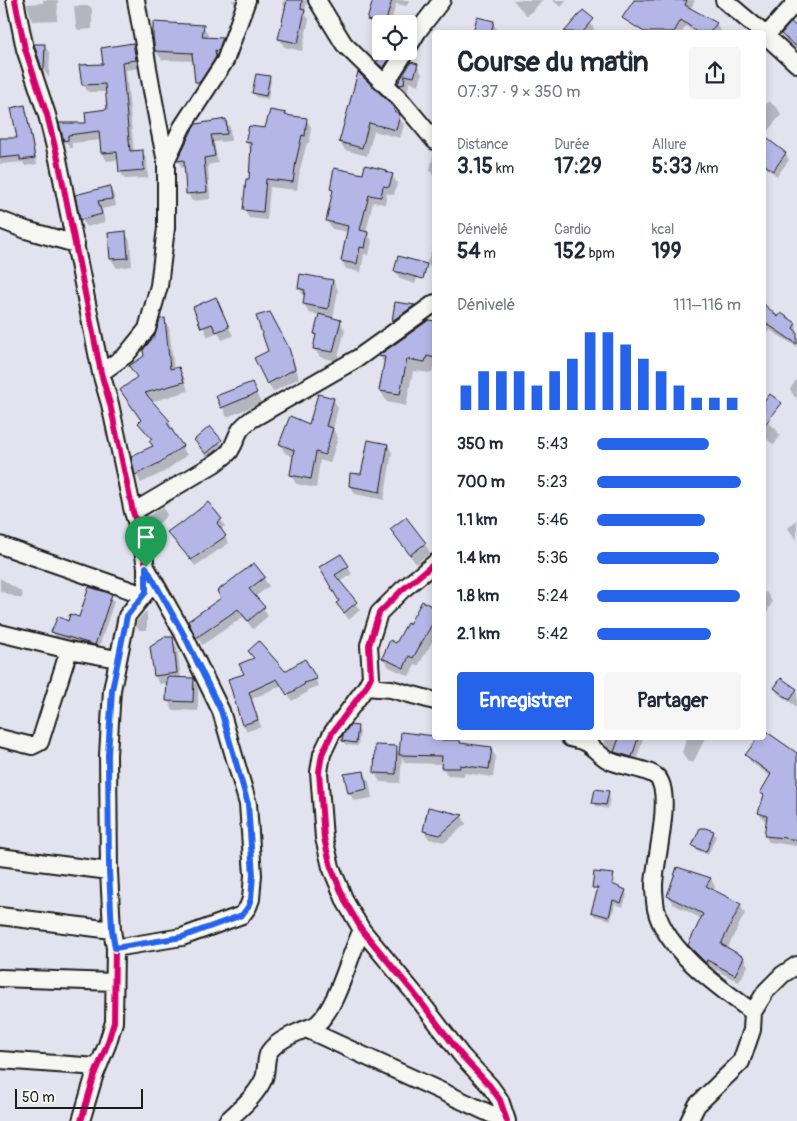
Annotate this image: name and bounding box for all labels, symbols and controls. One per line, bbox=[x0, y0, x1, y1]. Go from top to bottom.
map controls bbox=[372, 15, 417, 60]
button: locate bbox=[372, 15, 417, 60]
text: Course du matin bbox=[457, 45, 649, 80]
button: share bbox=[689, 47, 741, 99]
text: 07:37 · 9 × 350 m bbox=[457, 82, 580, 102]
text: Distance bbox=[457, 136, 508, 153]
text: Durée bbox=[554, 136, 589, 153]
text: Allure bbox=[652, 136, 686, 153]
text: 3.15 bbox=[457, 153, 493, 180]
text: 17:29 bbox=[554, 153, 602, 180]
text: 5:33 bbox=[652, 153, 692, 180]
text: km bbox=[493, 160, 514, 177]
text: /km bbox=[692, 160, 718, 177]
text: Dénivelé bbox=[457, 221, 508, 238]
text: Cardio bbox=[554, 221, 591, 238]
text: kcal bbox=[652, 221, 674, 238]
text: 54 bbox=[457, 238, 481, 265]
text: 152 bbox=[554, 238, 586, 265]
text: 199 bbox=[652, 238, 682, 265]
text: m bbox=[481, 245, 496, 262]
text: bpm bbox=[586, 245, 615, 262]
text: Dénivelé bbox=[457, 295, 515, 315]
text: 111–116 m bbox=[673, 295, 741, 315]
text: 350 m bbox=[457, 434, 503, 454]
text: 5:43 bbox=[537, 434, 568, 454]
text: 700 m bbox=[457, 472, 505, 492]
text: 5:23 bbox=[537, 472, 567, 492]
text: 1.1 km bbox=[457, 510, 497, 530]
text: 5:46 bbox=[537, 510, 569, 530]
pin bbox=[125, 516, 167, 567]
icon: arrive bbox=[132, 523, 160, 551]
text: 1.4 km bbox=[457, 548, 500, 568]
text: 5:36 bbox=[537, 548, 568, 568]
text: 1.8 km bbox=[457, 586, 499, 606]
text: 5:24 bbox=[537, 586, 568, 606]
text: 2.1 km bbox=[457, 624, 500, 644]
text: 5:42 bbox=[537, 624, 568, 644]
button: Enregistrer bbox=[457, 672, 594, 730]
button: Partager bbox=[604, 672, 741, 730]
scale bar bbox=[15, 1086, 142, 1109]
text: 50 m bbox=[22, 1089, 55, 1106]

